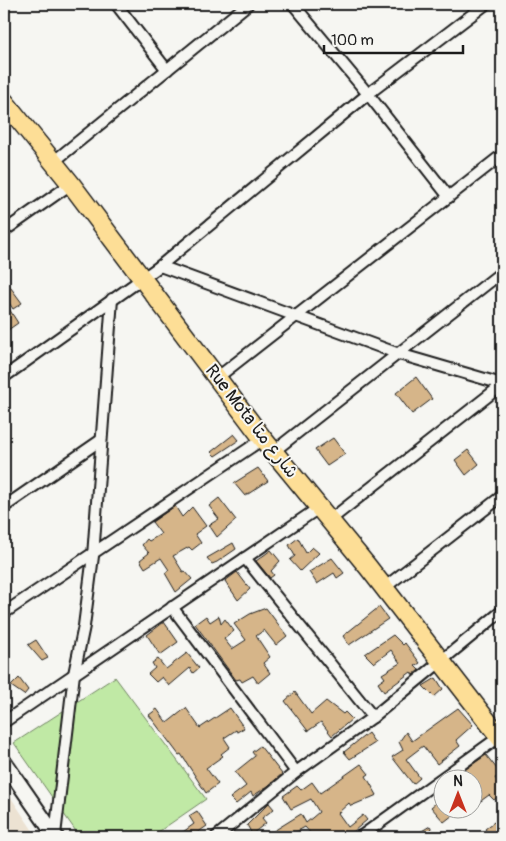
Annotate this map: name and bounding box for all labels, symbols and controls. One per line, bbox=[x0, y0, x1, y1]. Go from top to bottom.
scale bar bbox=[324, 22, 462, 54]
text: 100 m bbox=[331, 31, 374, 50]
street label: Rue Mota شارع متا bbox=[200, 360, 303, 483]
north arrow bbox=[434, 768, 484, 818]
text: N bbox=[453, 773, 463, 790]

